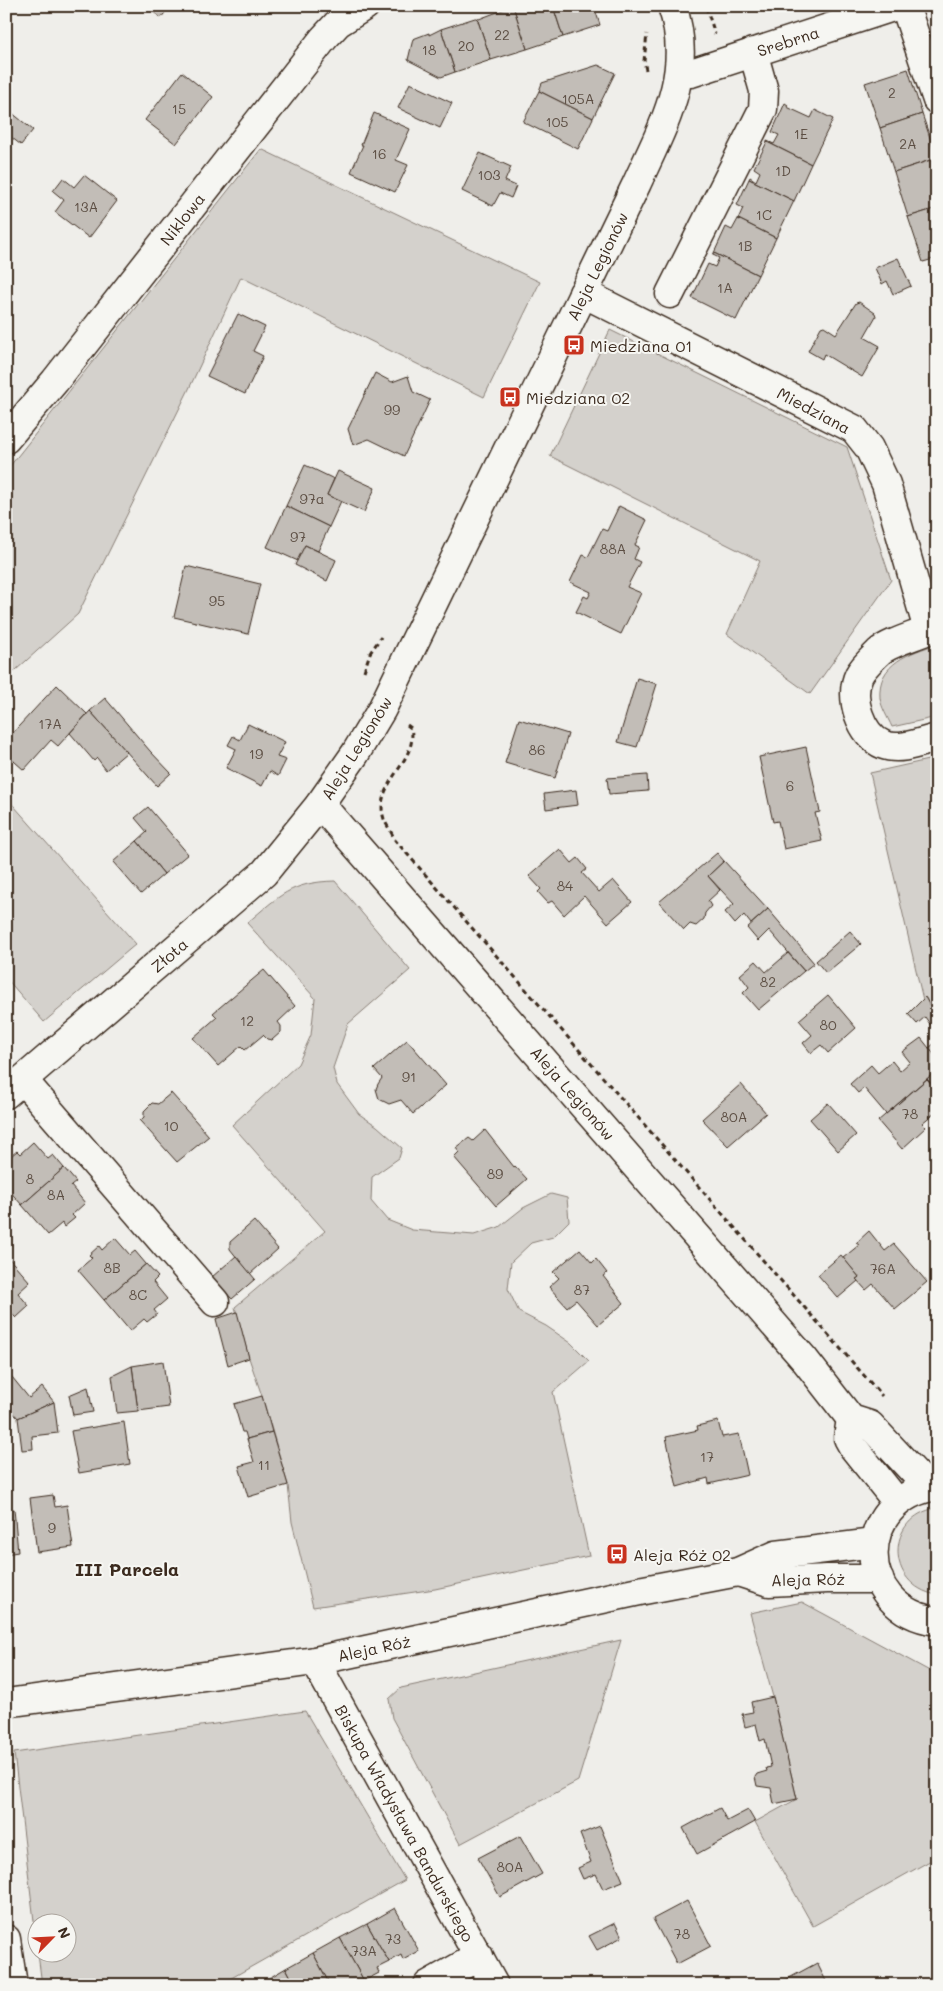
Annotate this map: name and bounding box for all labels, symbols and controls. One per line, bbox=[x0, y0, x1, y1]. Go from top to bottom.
street label: Srebrna bbox=[754, 21, 822, 61]
house number: 22 bbox=[494, 25, 510, 44]
house number: 20 bbox=[458, 36, 475, 55]
house number: 18 bbox=[422, 40, 436, 59]
house number: 2 bbox=[888, 83, 896, 102]
house number: 105A bbox=[562, 89, 594, 108]
house number: 15 bbox=[172, 99, 186, 118]
house number: 105 bbox=[545, 112, 569, 131]
house number: 1E bbox=[794, 124, 808, 143]
house number: 2A bbox=[899, 134, 917, 153]
house number: 16 bbox=[372, 144, 386, 163]
house number: 1D bbox=[775, 161, 791, 180]
house number: 103 bbox=[477, 165, 501, 184]
street label: Niklowa bbox=[155, 188, 209, 250]
house number: 13A bbox=[74, 197, 98, 216]
house number: 1C bbox=[756, 205, 772, 224]
street label: Aleja Legionów bbox=[562, 208, 632, 324]
house number: 1B bbox=[738, 236, 752, 255]
house number: 1A bbox=[717, 278, 733, 297]
bus stop icon: Miedziana 01 bbox=[562, 333, 586, 357]
place label: Miedziana 01 bbox=[590, 335, 692, 356]
street label: Miedziana bbox=[774, 382, 854, 438]
bus stop icon: Miedziana 02 bbox=[498, 385, 522, 409]
place label: Miedziana 02 bbox=[526, 387, 630, 408]
house number: 99 bbox=[384, 400, 400, 419]
house number: 97a bbox=[300, 489, 324, 508]
house number: 97 bbox=[290, 527, 306, 546]
house number: 88A bbox=[600, 539, 626, 558]
house number: 95 bbox=[209, 591, 225, 610]
street label: Aleja Legionów bbox=[316, 692, 396, 804]
house number: 17A bbox=[38, 714, 62, 733]
house number: 86 bbox=[529, 740, 545, 759]
house number: 19 bbox=[249, 744, 263, 763]
house number: 6 bbox=[786, 776, 794, 795]
house number: 84 bbox=[557, 876, 574, 895]
street label: Złota bbox=[146, 933, 192, 977]
house number: 82 bbox=[760, 972, 776, 991]
house number: 12 bbox=[240, 1011, 254, 1030]
house number: 80 bbox=[819, 1015, 837, 1034]
street label: Aleja Legionów bbox=[526, 1042, 620, 1144]
house number: 91 bbox=[402, 1067, 416, 1086]
house number: 78 bbox=[902, 1104, 918, 1123]
house number: 80A bbox=[721, 1107, 747, 1126]
house number: 10 bbox=[164, 1116, 179, 1135]
house number: 89 bbox=[487, 1164, 503, 1183]
house number: 8 bbox=[26, 1169, 34, 1188]
house number: 8A bbox=[47, 1185, 65, 1204]
house number: 8B bbox=[103, 1258, 121, 1277]
house number: 76A bbox=[870, 1259, 896, 1278]
house number: 87 bbox=[574, 1280, 590, 1299]
house number: 8C bbox=[129, 1285, 147, 1304]
house number: 17 bbox=[700, 1447, 714, 1466]
house number: 11 bbox=[258, 1455, 270, 1474]
house number: 9 bbox=[48, 1518, 56, 1537]
bus stop icon: Aleja Róż 02 bbox=[605, 1542, 629, 1566]
place label: Aleja Róż 02 bbox=[633, 1544, 731, 1565]
district label: III Parcela bbox=[75, 1557, 179, 1581]
street label: Aleja Róż bbox=[771, 1568, 845, 1590]
street label: Aleja Róż bbox=[336, 1630, 413, 1666]
street label: Biskupa Władysława Bandurskiego bbox=[331, 1701, 479, 1945]
house number: 80A bbox=[497, 1857, 523, 1876]
north arrow bbox=[28, 1914, 78, 1964]
text: N bbox=[53, 1924, 75, 1941]
house number: 78 bbox=[674, 1924, 690, 1943]
house number: 73 bbox=[385, 1929, 401, 1948]
house number: 73A bbox=[351, 1941, 377, 1960]

